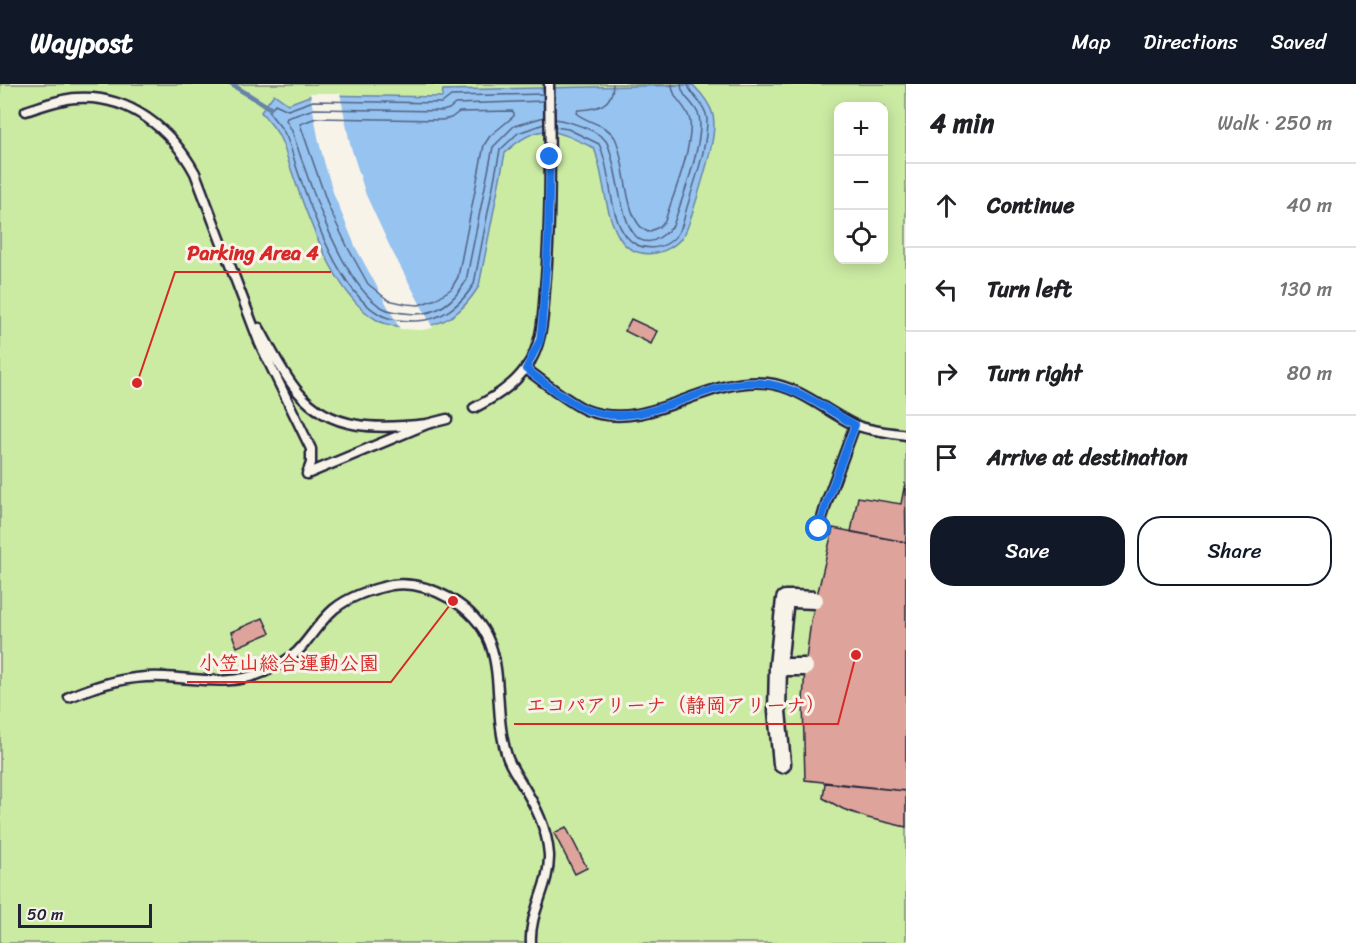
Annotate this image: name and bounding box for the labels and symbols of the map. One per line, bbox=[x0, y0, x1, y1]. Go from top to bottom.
route end bbox=[536, 143, 562, 169]
callout: Parking Area 4 bbox=[175, 234, 331, 272]
text: Parking Area 4 bbox=[187, 236, 319, 271]
route start bbox=[805, 515, 831, 541]
callout: 小笠山総合運動公園 bbox=[187, 644, 391, 682]
text: 小笠山総合運動公園 bbox=[199, 646, 379, 681]
callout: エコパアリーナ（静岡アリーナ） bbox=[514, 686, 838, 724]
text: エコパアリーナ（静岡アリーナ） bbox=[526, 688, 826, 723]
scale bar bbox=[18, 901, 152, 928]

